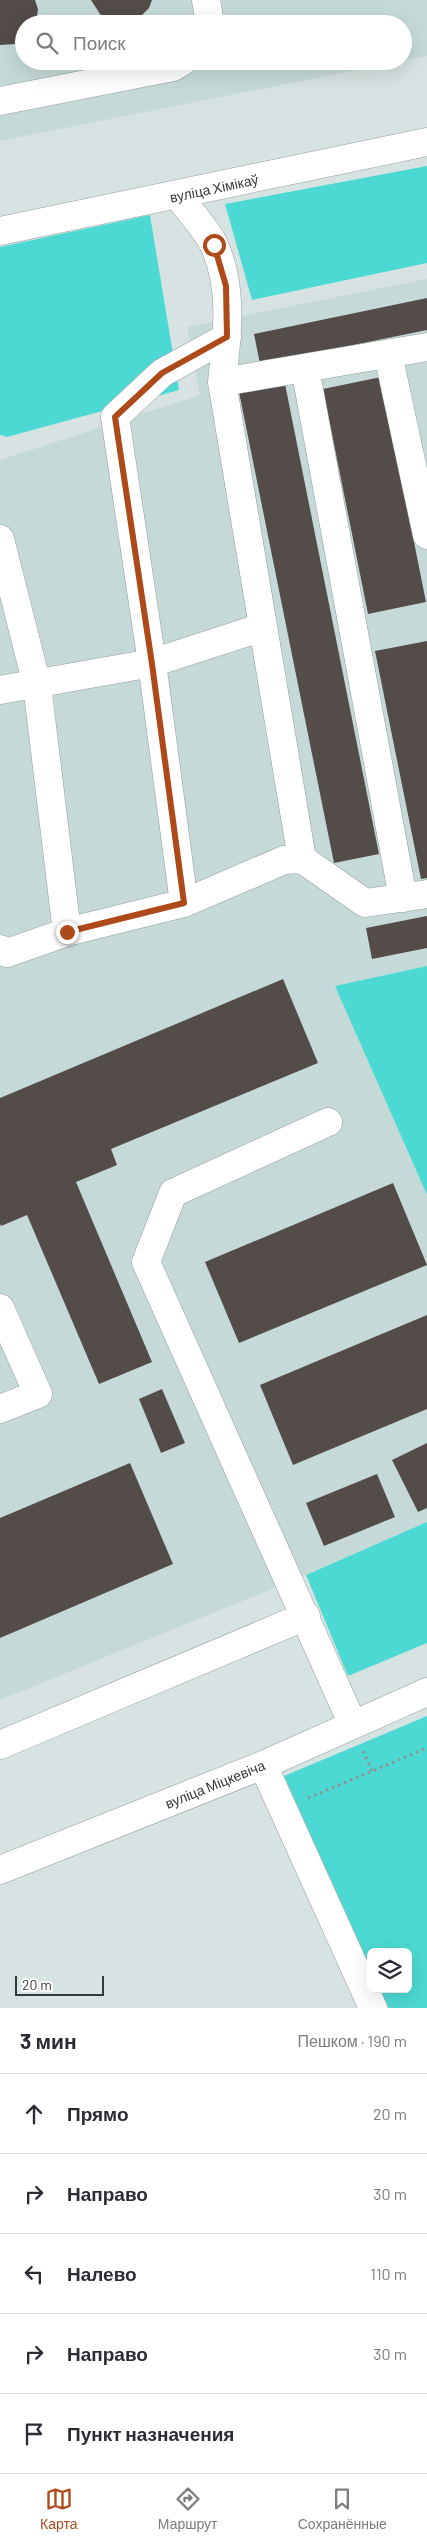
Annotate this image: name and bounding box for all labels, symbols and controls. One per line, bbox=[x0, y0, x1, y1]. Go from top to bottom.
search box bbox=[15, 15, 412, 70]
icon: search bbox=[33, 29, 61, 57]
text: Поиск bbox=[73, 31, 126, 54]
street label: вуліца Хімікаў bbox=[168, 170, 260, 206]
route start bbox=[203, 234, 226, 257]
route end bbox=[56, 921, 79, 944]
street label: вуліца Міцкевіча bbox=[163, 1756, 268, 1812]
map controls bbox=[367, 1948, 412, 1993]
button: layers bbox=[367, 1948, 412, 1993]
scale bar bbox=[15, 1973, 104, 1996]
text: 20 m bbox=[22, 1976, 52, 1993]
text: 3 мин bbox=[20, 2028, 77, 2053]
text: Пешком · 190 m bbox=[298, 2031, 407, 2050]
icon: ahead bbox=[20, 2100, 48, 2128]
text: Прямо bbox=[67, 2102, 129, 2125]
text: 20 m bbox=[373, 2104, 407, 2123]
icon: right bbox=[20, 2180, 48, 2208]
text: Направо bbox=[67, 2182, 148, 2205]
text: 30 m bbox=[373, 2184, 407, 2203]
icon: left bbox=[20, 2260, 48, 2288]
text: Налево bbox=[67, 2262, 137, 2285]
text: 110 m bbox=[370, 2264, 407, 2283]
icon: right bbox=[20, 2340, 48, 2368]
text: Направо bbox=[67, 2342, 148, 2365]
text: 30 m bbox=[373, 2344, 407, 2363]
icon: arrive bbox=[20, 2420, 48, 2448]
text: Пункт назначения bbox=[67, 2422, 234, 2445]
tab: Карта bbox=[40, 2485, 78, 2532]
tab: Маршрут bbox=[158, 2485, 217, 2532]
tab: Сохранённые bbox=[298, 2485, 387, 2532]

